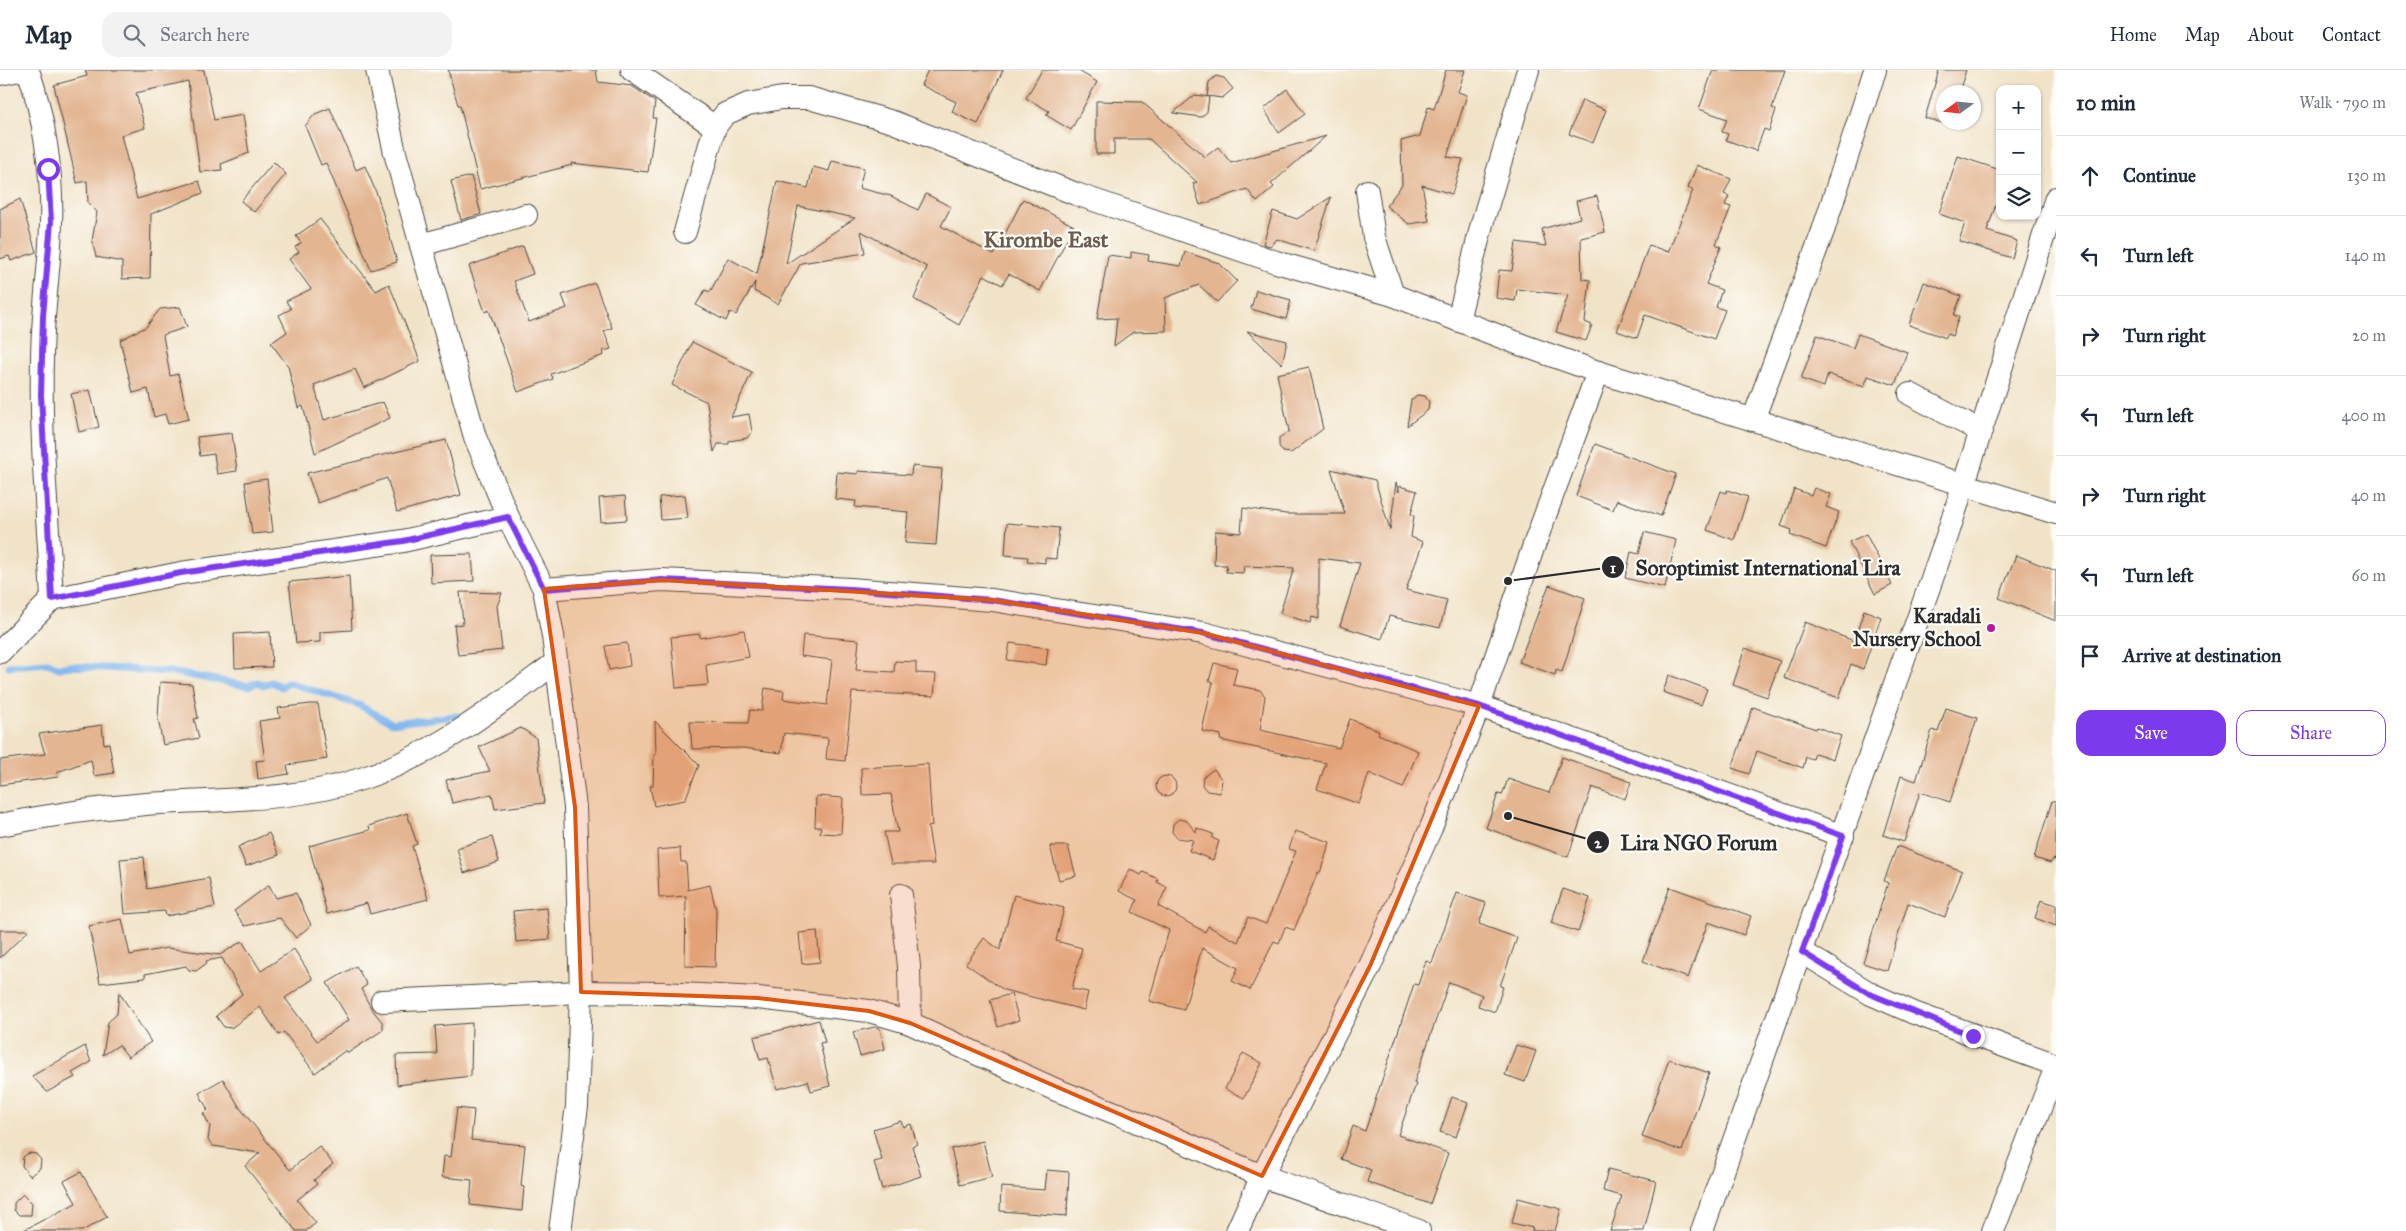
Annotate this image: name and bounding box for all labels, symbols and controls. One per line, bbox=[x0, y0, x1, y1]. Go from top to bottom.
search box bbox=[102, 12, 452, 57]
text: Map bbox=[25, 20, 72, 50]
icon: search bbox=[120, 21, 148, 49]
text: Search here bbox=[160, 23, 250, 46]
text: Home bbox=[2110, 24, 2157, 46]
text: Map bbox=[2185, 24, 2220, 46]
text: About bbox=[2248, 24, 2294, 46]
text: Contact bbox=[2322, 24, 2381, 46]
north arrow bbox=[1936, 85, 1981, 130]
map controls bbox=[1996, 85, 2041, 220]
button: + bbox=[1996, 85, 2041, 130]
text: 10 min bbox=[2076, 90, 2136, 116]
text: Walk · 790 m bbox=[2299, 93, 2386, 112]
button: − bbox=[1996, 130, 2041, 175]
route start bbox=[37, 158, 60, 181]
icon: ahead bbox=[2076, 162, 2104, 190]
text: Continue bbox=[2123, 164, 2196, 187]
text: 130 m bbox=[2347, 166, 2386, 185]
button: layers bbox=[1996, 175, 2041, 220]
district label: Kirombe East bbox=[984, 226, 1109, 253]
icon: left bbox=[2076, 242, 2104, 270]
text: Turn left bbox=[2123, 244, 2193, 267]
text: 140 m bbox=[2345, 246, 2386, 265]
icon: right bbox=[2076, 322, 2104, 350]
text: Turn right bbox=[2123, 324, 2206, 347]
text: 20 m bbox=[2352, 326, 2386, 345]
icon: left bbox=[2076, 402, 2104, 430]
text: Turn left bbox=[2123, 404, 2193, 427]
text: 400 m bbox=[2342, 406, 2386, 425]
icon: right bbox=[2076, 482, 2104, 510]
text: Turn right bbox=[2123, 484, 2206, 507]
text: 40 m bbox=[2351, 486, 2386, 505]
callout: Soroptimist International Lira bbox=[1601, 549, 1910, 585]
text: Soroptimist International Lira bbox=[1636, 555, 1902, 581]
text: 1 bbox=[1610, 559, 1616, 577]
icon: left bbox=[2076, 562, 2104, 590]
text: Turn left bbox=[2123, 564, 2193, 587]
text: 60 m bbox=[2352, 566, 2386, 585]
place label: Karadali Nursery School bbox=[1853, 604, 1982, 652]
marker: Karadali Nursery School bbox=[1985, 622, 1997, 634]
icon: arrive bbox=[2076, 642, 2104, 670]
text: Arrive at destination bbox=[2123, 644, 2281, 667]
button: Save bbox=[2076, 710, 2226, 756]
button: Share bbox=[2236, 710, 2386, 756]
callout: Lira NGO Forum bbox=[1586, 824, 1787, 860]
text: Lira NGO Forum bbox=[1621, 830, 1778, 856]
text: 2 bbox=[1594, 834, 1602, 852]
route end bbox=[1962, 1025, 1985, 1048]

